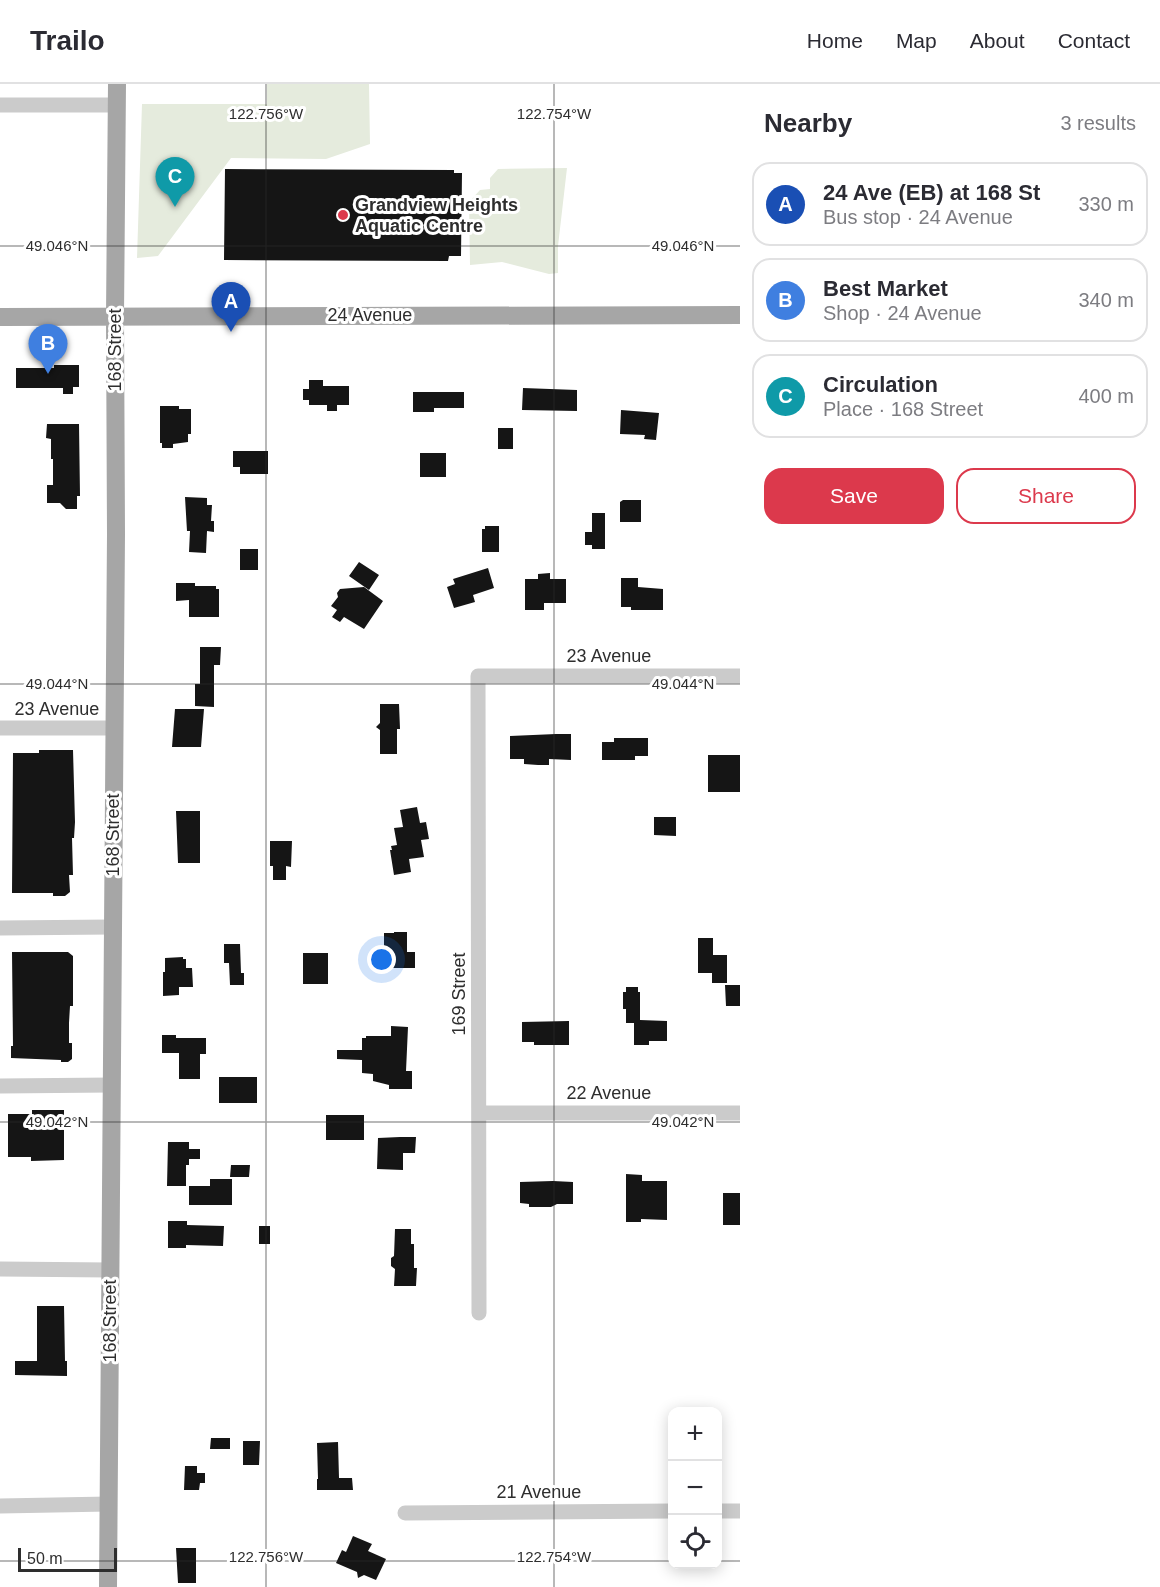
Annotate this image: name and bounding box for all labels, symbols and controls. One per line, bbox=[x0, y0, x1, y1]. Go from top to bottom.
text: Trailo bbox=[30, 25, 105, 56]
text: Home bbox=[807, 29, 863, 52]
text: Map bbox=[896, 29, 937, 52]
text: About bbox=[970, 29, 1025, 52]
text: Contact bbox=[1058, 29, 1130, 52]
text: 122.756°W bbox=[229, 105, 304, 122]
text: 122.754°W bbox=[517, 105, 592, 122]
text: Nearby bbox=[764, 108, 852, 138]
text: 3 results bbox=[1060, 112, 1136, 134]
pin: C bbox=[156, 158, 195, 207]
text: 24 Ave (EB) at 168 St bbox=[823, 180, 1040, 205]
text: A bbox=[778, 193, 793, 215]
text: 330 m bbox=[1078, 193, 1134, 215]
place label: Grandview Heights Aquatic Centre bbox=[355, 195, 518, 236]
text: Bus stop · 24 Avenue bbox=[823, 206, 1013, 228]
marker: Grandview Heights Aquatic Centre bbox=[336, 208, 350, 222]
text: 49.046°N bbox=[26, 237, 88, 254]
text: 49.046°N bbox=[652, 237, 714, 254]
text: Best Market bbox=[823, 276, 948, 301]
pin: A bbox=[212, 282, 250, 332]
text: B bbox=[778, 289, 793, 311]
text: 340 m bbox=[1078, 289, 1134, 311]
text: Shop · 24 Avenue bbox=[823, 302, 982, 324]
street label: 24 Avenue bbox=[328, 305, 412, 325]
street label: 168 Street bbox=[105, 308, 125, 392]
pin: B bbox=[28, 324, 68, 374]
text: Circulation bbox=[823, 372, 938, 397]
text: C bbox=[778, 385, 793, 407]
text: 400 m bbox=[1078, 385, 1134, 407]
text: Place · 168 Street bbox=[823, 398, 983, 420]
button: Save bbox=[764, 468, 944, 524]
button: Share bbox=[956, 468, 1136, 524]
street label: 23 Avenue bbox=[567, 646, 651, 666]
text: 49.044°N bbox=[26, 675, 88, 692]
text: 49.044°N bbox=[652, 675, 714, 692]
street label: 23 Avenue bbox=[15, 699, 99, 719]
street label: 168 Street bbox=[103, 793, 123, 877]
your location bbox=[367, 945, 396, 974]
street label: 169 Street bbox=[449, 952, 469, 1036]
street label: 22 Avenue bbox=[567, 1083, 651, 1103]
text: 49.042°N bbox=[26, 1113, 88, 1130]
text: 49.042°N bbox=[652, 1113, 714, 1130]
street label: 168 Street bbox=[100, 1279, 120, 1363]
map controls bbox=[668, 1407, 722, 1569]
button: + bbox=[668, 1407, 722, 1461]
button: − bbox=[668, 1461, 722, 1515]
street label: 21 Avenue bbox=[497, 1482, 581, 1502]
button: locate bbox=[668, 1515, 722, 1569]
scale bar bbox=[18, 1545, 117, 1572]
text: 122.756°W bbox=[229, 1548, 304, 1565]
text: 122.754°W bbox=[517, 1548, 592, 1565]
text: 50 m bbox=[27, 1550, 63, 1567]

